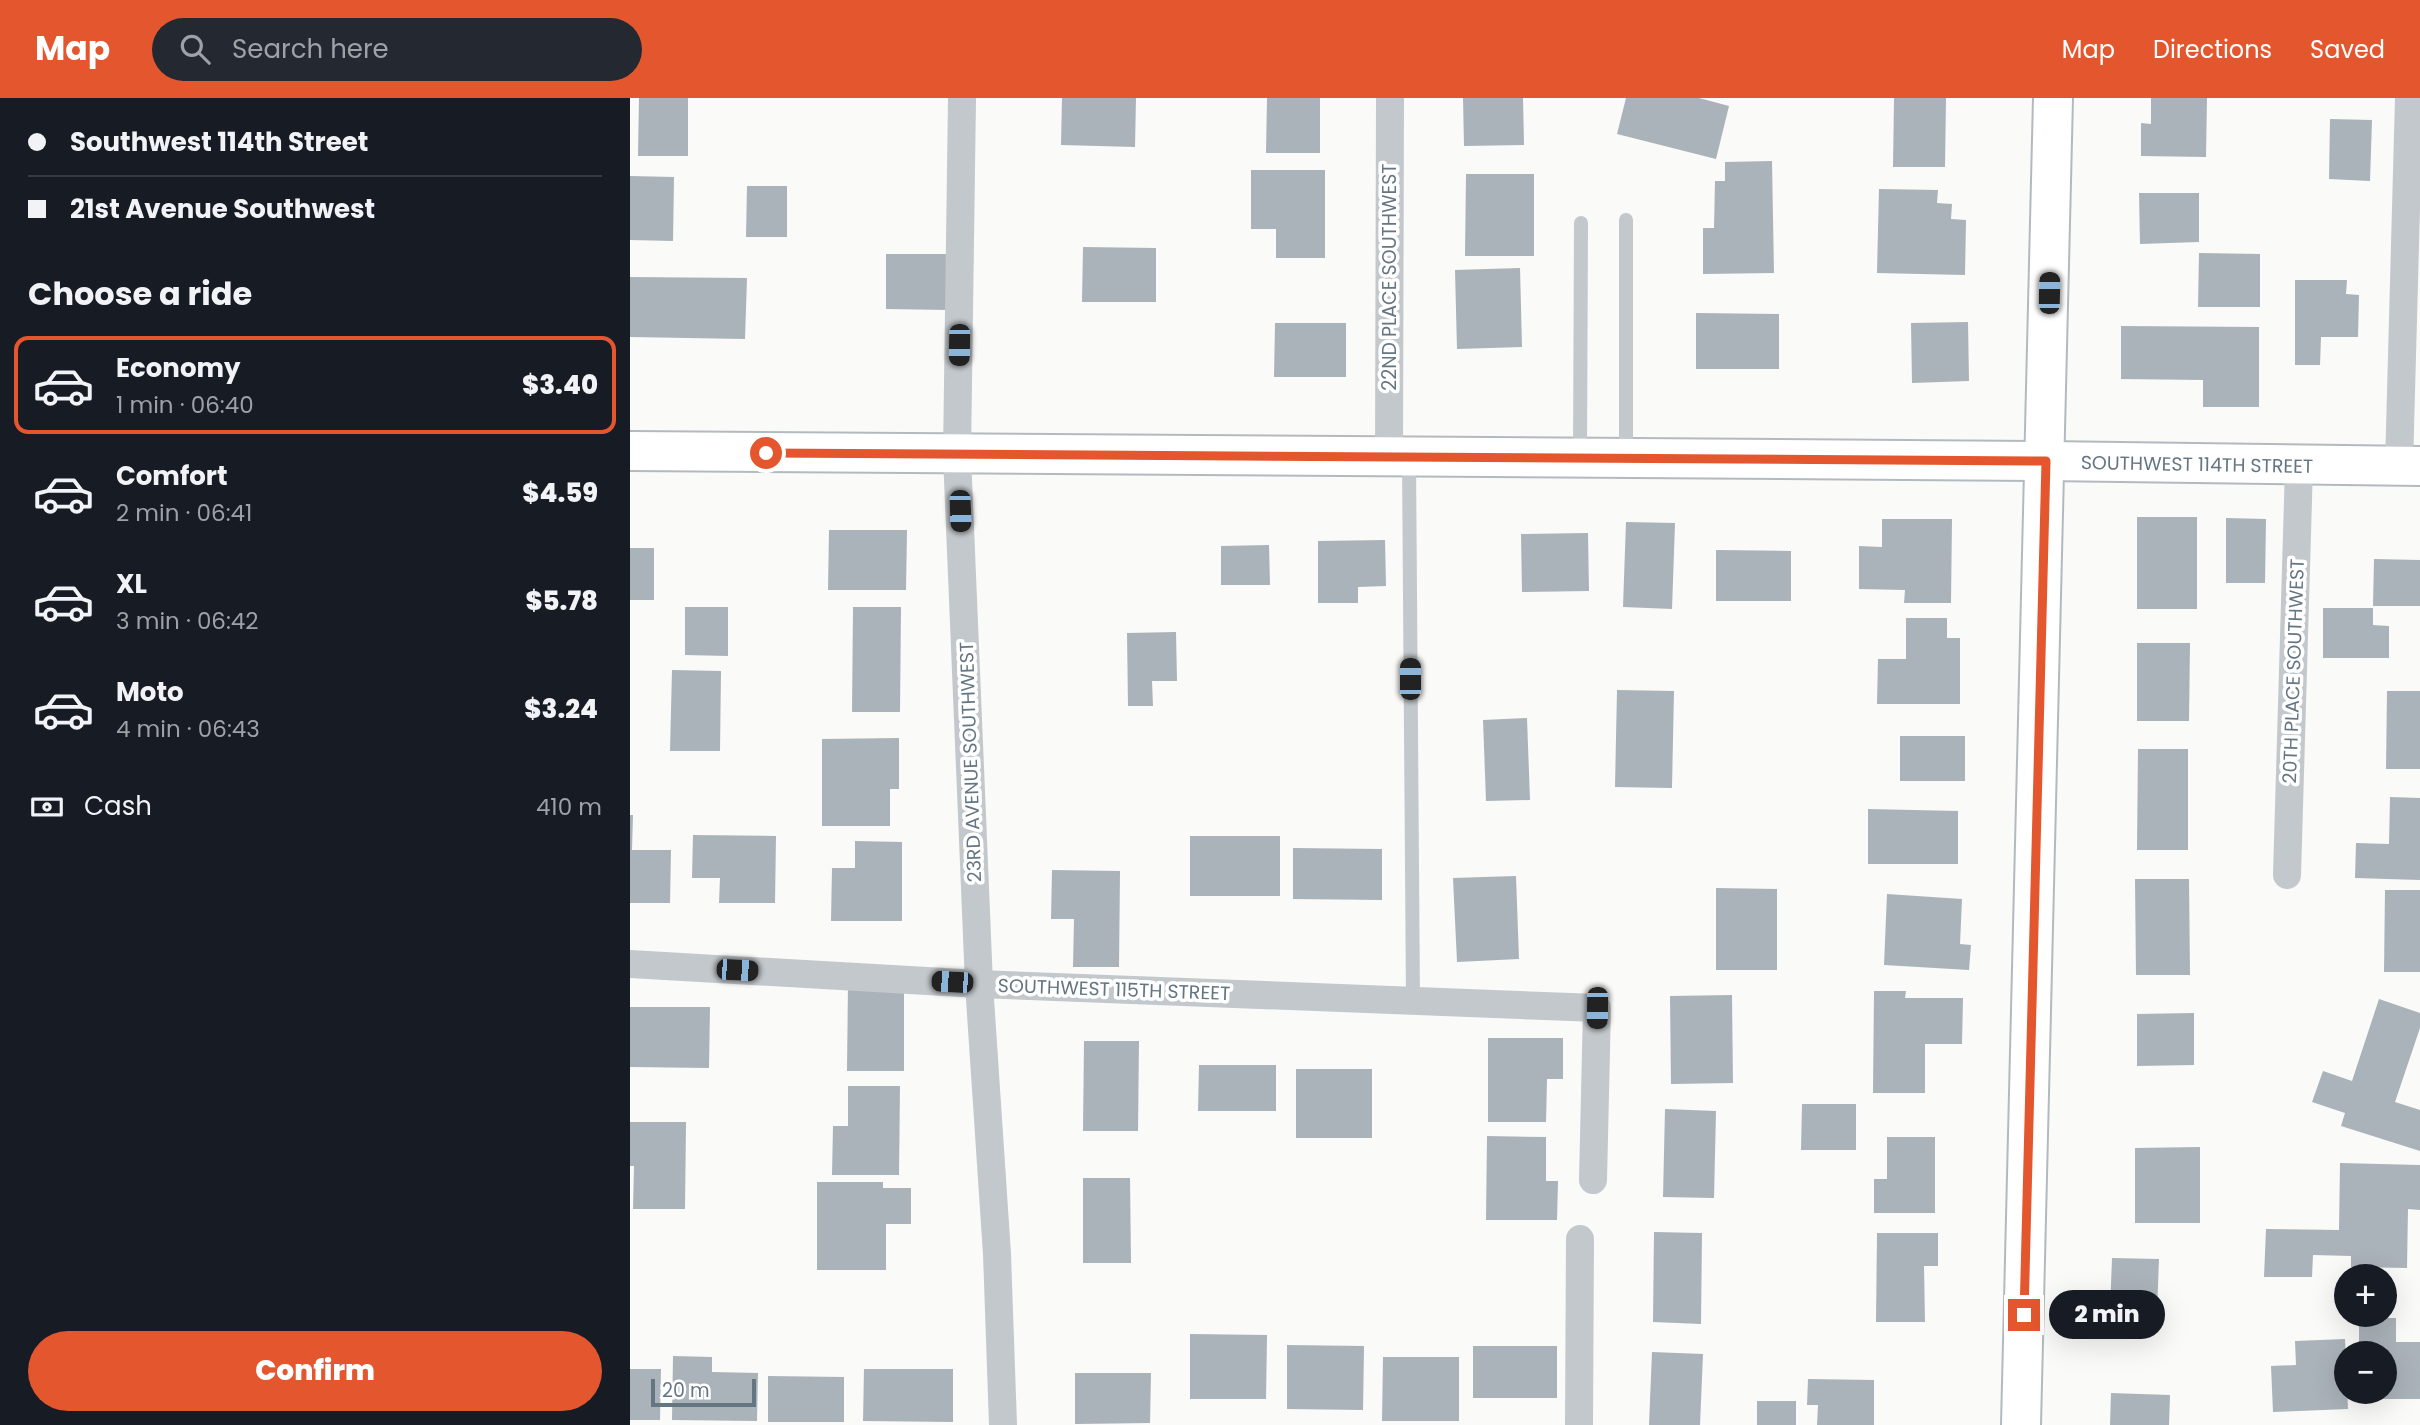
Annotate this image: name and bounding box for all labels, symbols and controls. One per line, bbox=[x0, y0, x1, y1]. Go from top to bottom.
search box bbox=[152, 18, 642, 81]
text: Map bbox=[35, 25, 110, 72]
icon: search bbox=[176, 30, 214, 68]
text: Search here bbox=[232, 31, 389, 67]
text: Map bbox=[2062, 33, 2115, 66]
text: Directions bbox=[2153, 33, 2272, 66]
text: Saved bbox=[2310, 33, 2385, 66]
text: Southwest 114th Street bbox=[70, 124, 368, 160]
street label: 22ND PLACE SOUTHWEST bbox=[1376, 163, 1403, 391]
text: 21st Avenue Southwest bbox=[70, 191, 375, 227]
text: Choose a ride bbox=[28, 271, 252, 316]
car bbox=[2039, 272, 2060, 314]
car bbox=[949, 324, 970, 366]
text: Economy bbox=[116, 350, 240, 386]
icon: car bbox=[32, 354, 95, 417]
text: $3.40 bbox=[522, 367, 598, 403]
text: 1 min · 06:40 bbox=[116, 389, 254, 421]
route start bbox=[750, 437, 782, 469]
street label: SOUTHWEST 114TH STREET bbox=[2081, 449, 2313, 480]
text: Comfort bbox=[116, 458, 228, 494]
icon: car bbox=[32, 462, 95, 525]
text: $4.59 bbox=[522, 475, 598, 511]
car bbox=[949, 490, 972, 532]
text: 2 min · 06:41 bbox=[116, 497, 252, 529]
street label: 20TH PLACE SOUTHWEST bbox=[2276, 558, 2311, 784]
text: XL bbox=[116, 566, 147, 602]
icon: car bbox=[32, 570, 95, 633]
text: $5.78 bbox=[525, 583, 598, 619]
text: 3 min · 06:42 bbox=[116, 605, 259, 637]
street label: 23RD AVENUE SOUTHWEST bbox=[953, 641, 988, 883]
car bbox=[1400, 658, 1421, 700]
text: Moto bbox=[116, 674, 184, 710]
icon: car bbox=[32, 678, 95, 741]
text: $3.24 bbox=[524, 691, 598, 727]
text: 4 min · 06:43 bbox=[116, 713, 260, 745]
icon: cash bbox=[28, 788, 66, 826]
text: Cash bbox=[84, 788, 152, 824]
text: 410 m bbox=[536, 791, 602, 823]
car bbox=[716, 958, 759, 982]
car bbox=[931, 970, 974, 994]
street label: SOUTHWEST 115TH STREET bbox=[997, 972, 1231, 1007]
car bbox=[1587, 987, 1608, 1029]
map controls bbox=[2334, 1264, 2397, 1404]
button: + bbox=[2334, 1264, 2397, 1327]
callout: 2 min bbox=[2048, 1290, 2164, 1340]
text: 2 min bbox=[2075, 1298, 2139, 1330]
route end bbox=[2008, 1299, 2040, 1331]
button: Confirm bbox=[28, 1331, 602, 1411]
button: − bbox=[2334, 1341, 2397, 1404]
scale bar bbox=[651, 1376, 756, 1408]
text: 20 m bbox=[662, 1377, 710, 1404]

